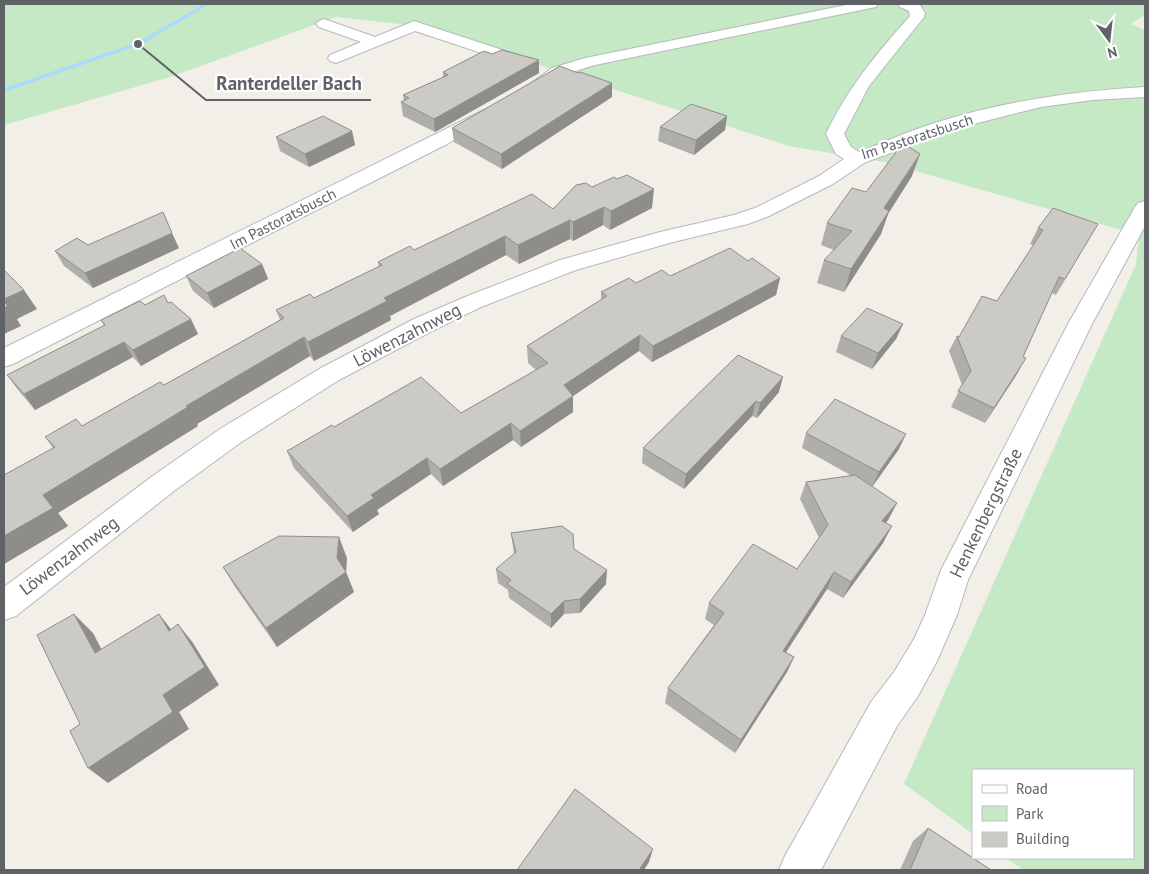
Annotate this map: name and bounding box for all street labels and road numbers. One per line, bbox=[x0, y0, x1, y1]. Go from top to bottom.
street label: Im Pastoratsbusch bbox=[858, 109, 975, 164]
street label: Im Pastoratsbusch bbox=[227, 184, 339, 253]
street label: Löwenzahnweg bbox=[349, 298, 465, 372]
street label: Henkenbergstraße bbox=[944, 444, 1027, 581]
street label: Löwenzahnweg bbox=[15, 511, 123, 600]

